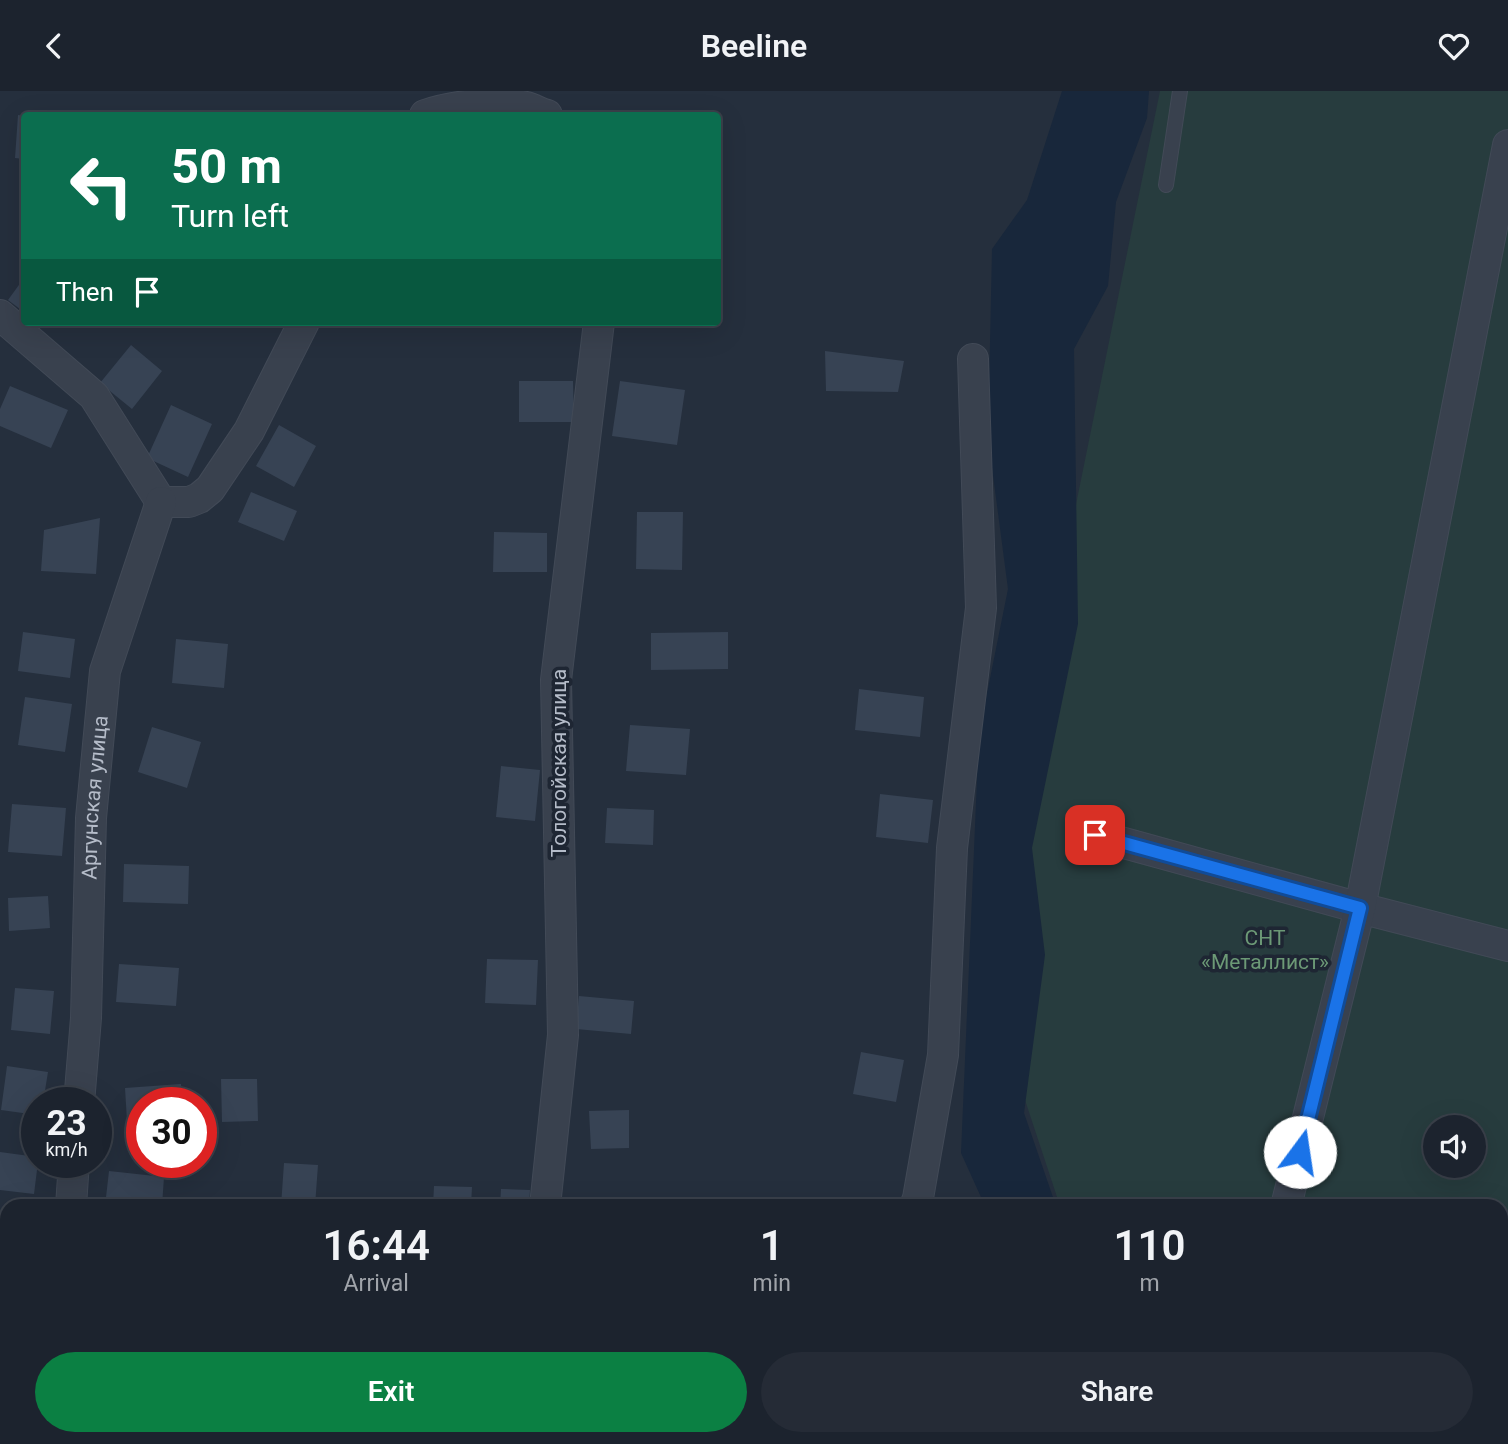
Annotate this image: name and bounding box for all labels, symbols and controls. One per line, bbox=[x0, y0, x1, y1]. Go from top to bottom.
icon: back bbox=[35, 27, 73, 65]
text: Beeline bbox=[701, 27, 807, 65]
icon: heart bbox=[1435, 27, 1473, 65]
text: 50 m bbox=[171, 138, 282, 195]
icon: left bbox=[56, 140, 147, 231]
text: Turn left bbox=[171, 197, 289, 235]
icon: arrive bbox=[128, 273, 166, 311]
text: Then bbox=[56, 277, 114, 307]
street label: Тологойская улица bbox=[547, 669, 571, 857]
street label: Аргунская улица bbox=[77, 714, 113, 880]
pin bbox=[1065, 805, 1125, 865]
icon: arrive bbox=[1076, 816, 1114, 854]
park label: СНТ «Металлист» bbox=[1201, 926, 1329, 974]
speed limit sign: 30 bbox=[126, 1087, 217, 1178]
text: 23 bbox=[46, 1103, 87, 1144]
position arrow bbox=[1263, 1115, 1337, 1189]
map controls bbox=[1423, 1115, 1486, 1178]
button: sound bbox=[1423, 1115, 1486, 1178]
text: km/h bbox=[45, 1139, 88, 1160]
text: 16:44 bbox=[323, 1221, 430, 1270]
text: 1 bbox=[760, 1221, 784, 1270]
text: 110 bbox=[1113, 1221, 1185, 1270]
text: Arrival bbox=[344, 1270, 409, 1297]
text: min bbox=[752, 1270, 791, 1297]
text: m bbox=[1139, 1270, 1160, 1297]
button: Exit bbox=[35, 1352, 747, 1432]
button: Share bbox=[761, 1352, 1473, 1432]

